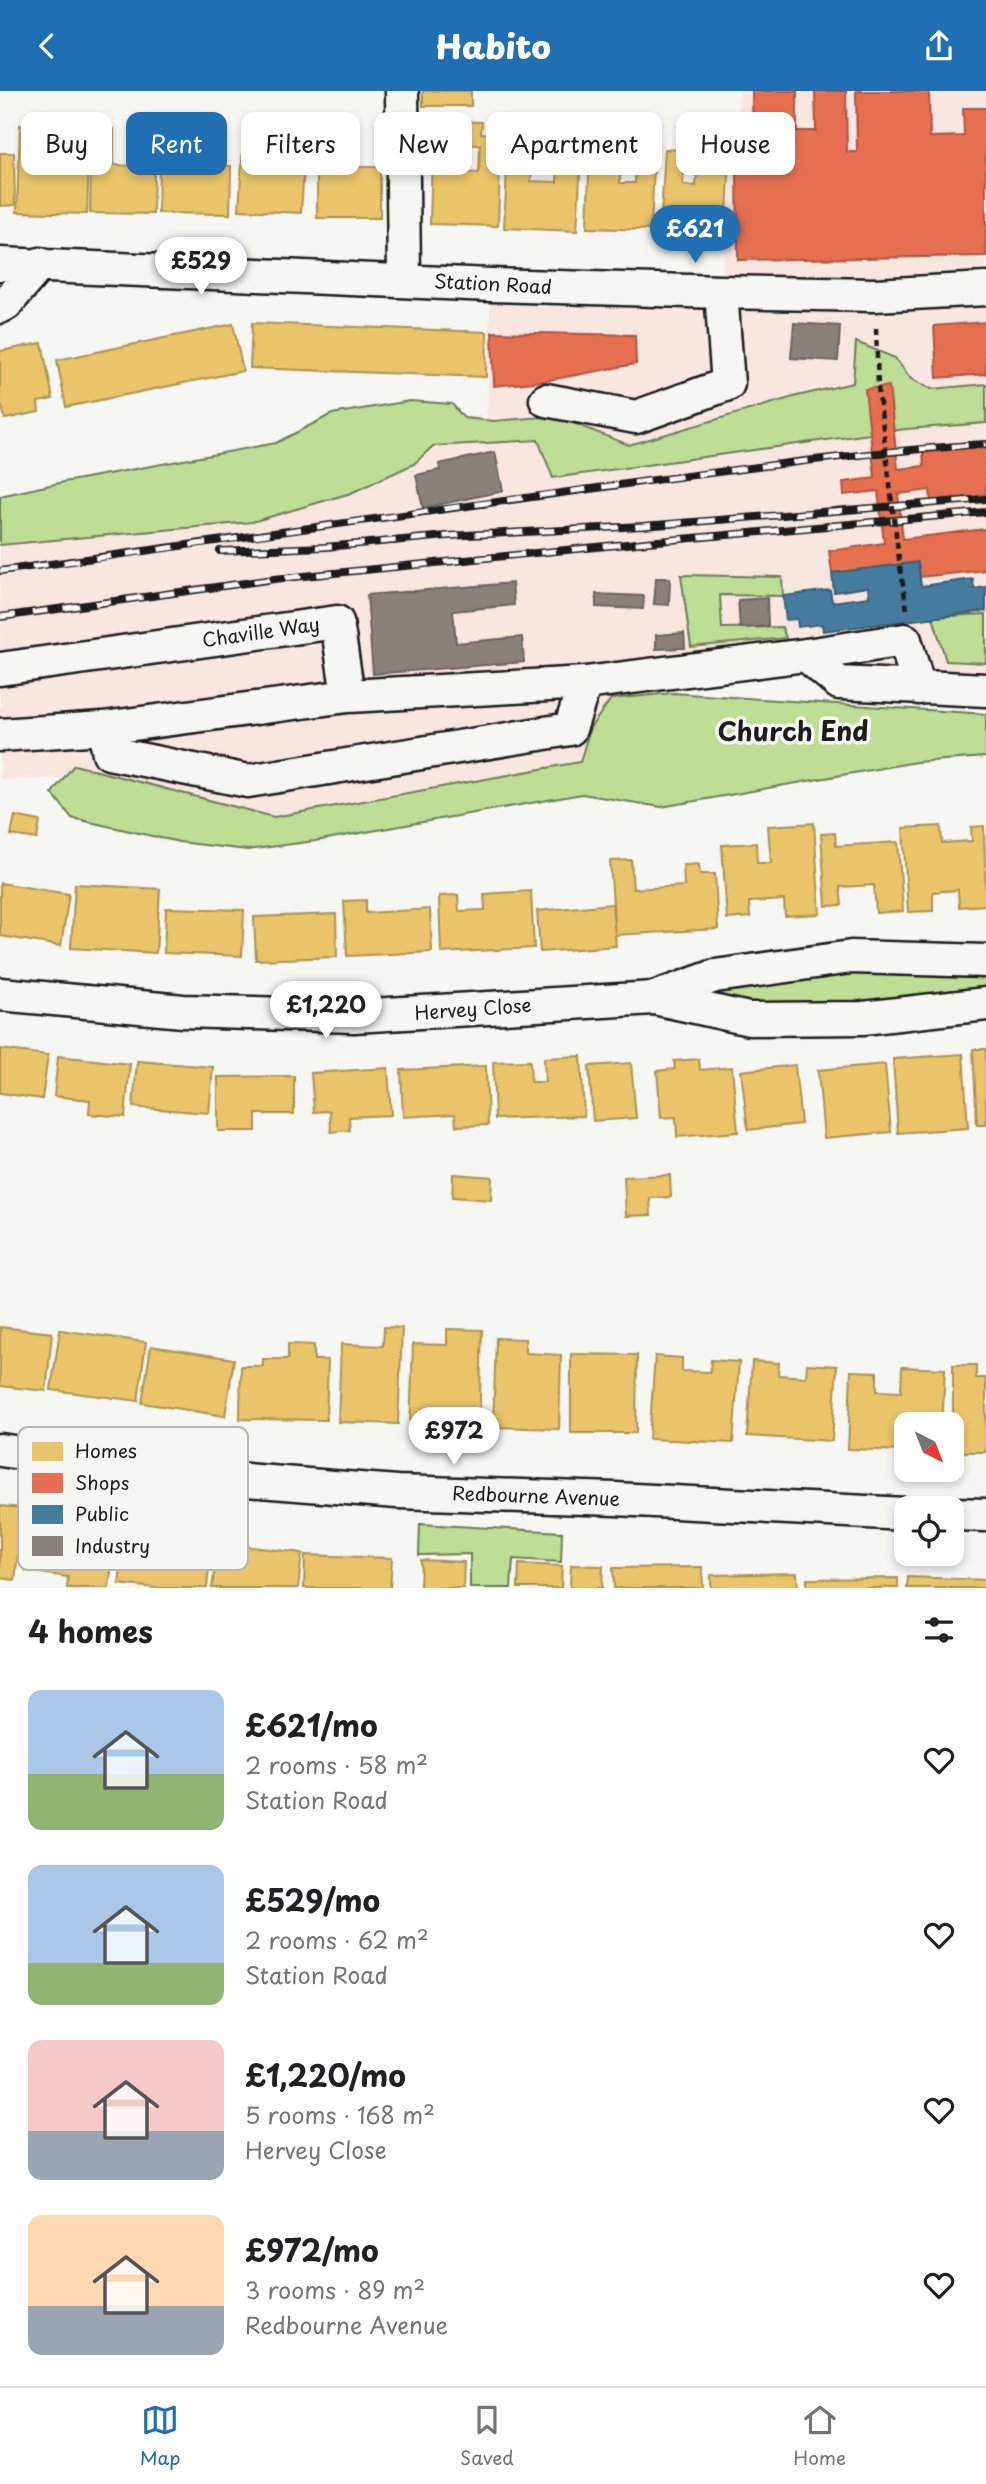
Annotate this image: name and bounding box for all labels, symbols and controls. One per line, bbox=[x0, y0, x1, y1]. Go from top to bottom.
text: Habito bbox=[435, 22, 551, 70]
icon: back bbox=[28, 27, 66, 65]
icon: share bbox=[920, 27, 958, 65]
chip: Buy bbox=[21, 112, 112, 175]
chip: Rent bbox=[126, 112, 227, 175]
chip: Filters bbox=[241, 112, 360, 175]
chip: New bbox=[374, 112, 472, 175]
chip: Apartment bbox=[486, 112, 662, 175]
chip: House bbox=[676, 112, 795, 175]
pin: £621 bbox=[654, 205, 736, 265]
text: £621 bbox=[666, 210, 724, 245]
pin: £529 bbox=[160, 237, 242, 297]
text: £529 bbox=[171, 242, 231, 277]
street label: Station Road bbox=[433, 266, 553, 300]
street label: Chaville Way bbox=[200, 609, 321, 653]
district label: Church End bbox=[718, 711, 868, 750]
pin: £1,220 bbox=[269, 981, 383, 1041]
text: £1,220 bbox=[286, 986, 366, 1021]
street label: Hervey Close bbox=[414, 990, 532, 1026]
pin: £972 bbox=[413, 1407, 495, 1467]
text: £972 bbox=[425, 1412, 483, 1447]
north arrow bbox=[894, 1412, 964, 1482]
map controls bbox=[894, 1412, 964, 1566]
legend bbox=[18, 1427, 248, 1570]
text: Homes bbox=[75, 1436, 137, 1464]
text: Shops bbox=[75, 1468, 129, 1496]
street label: Redbourne Avenue bbox=[452, 1478, 620, 1512]
button: locate bbox=[894, 1496, 964, 1566]
text: Public bbox=[75, 1499, 129, 1527]
text: Industry bbox=[75, 1531, 150, 1559]
text: 4 homes bbox=[28, 1608, 153, 1653]
icon: filters bbox=[920, 1611, 958, 1649]
text: £621/mo bbox=[245, 1702, 378, 1747]
icon: home bbox=[84, 1718, 168, 1802]
icon: heart bbox=[920, 1741, 958, 1779]
text: 2 rooms · 58 m² bbox=[245, 1747, 428, 1782]
text: Station Road bbox=[245, 1782, 388, 1817]
text: £529/mo bbox=[245, 1877, 380, 1922]
icon: home bbox=[84, 1893, 168, 1977]
icon: heart bbox=[920, 1916, 958, 1954]
text: 2 rooms · 62 m² bbox=[245, 1922, 429, 1957]
text: Station Road bbox=[245, 1957, 388, 1992]
text: £1,220/mo bbox=[245, 2052, 406, 2097]
icon: home bbox=[84, 2068, 168, 2152]
icon: heart bbox=[920, 2091, 958, 2129]
text: 5 rooms · 168 m² bbox=[245, 2097, 435, 2132]
text: Hervey Close bbox=[245, 2132, 387, 2167]
text: £972/mo bbox=[245, 2227, 379, 2272]
icon: home bbox=[84, 2243, 168, 2327]
icon: heart bbox=[920, 2266, 958, 2304]
text: 3 rooms · 89 m² bbox=[245, 2272, 425, 2307]
text: Redbourne Avenue bbox=[245, 2307, 448, 2342]
tab: Map bbox=[140, 2401, 180, 2471]
tab: Saved bbox=[460, 2401, 514, 2471]
tab: Home bbox=[793, 2401, 846, 2471]

